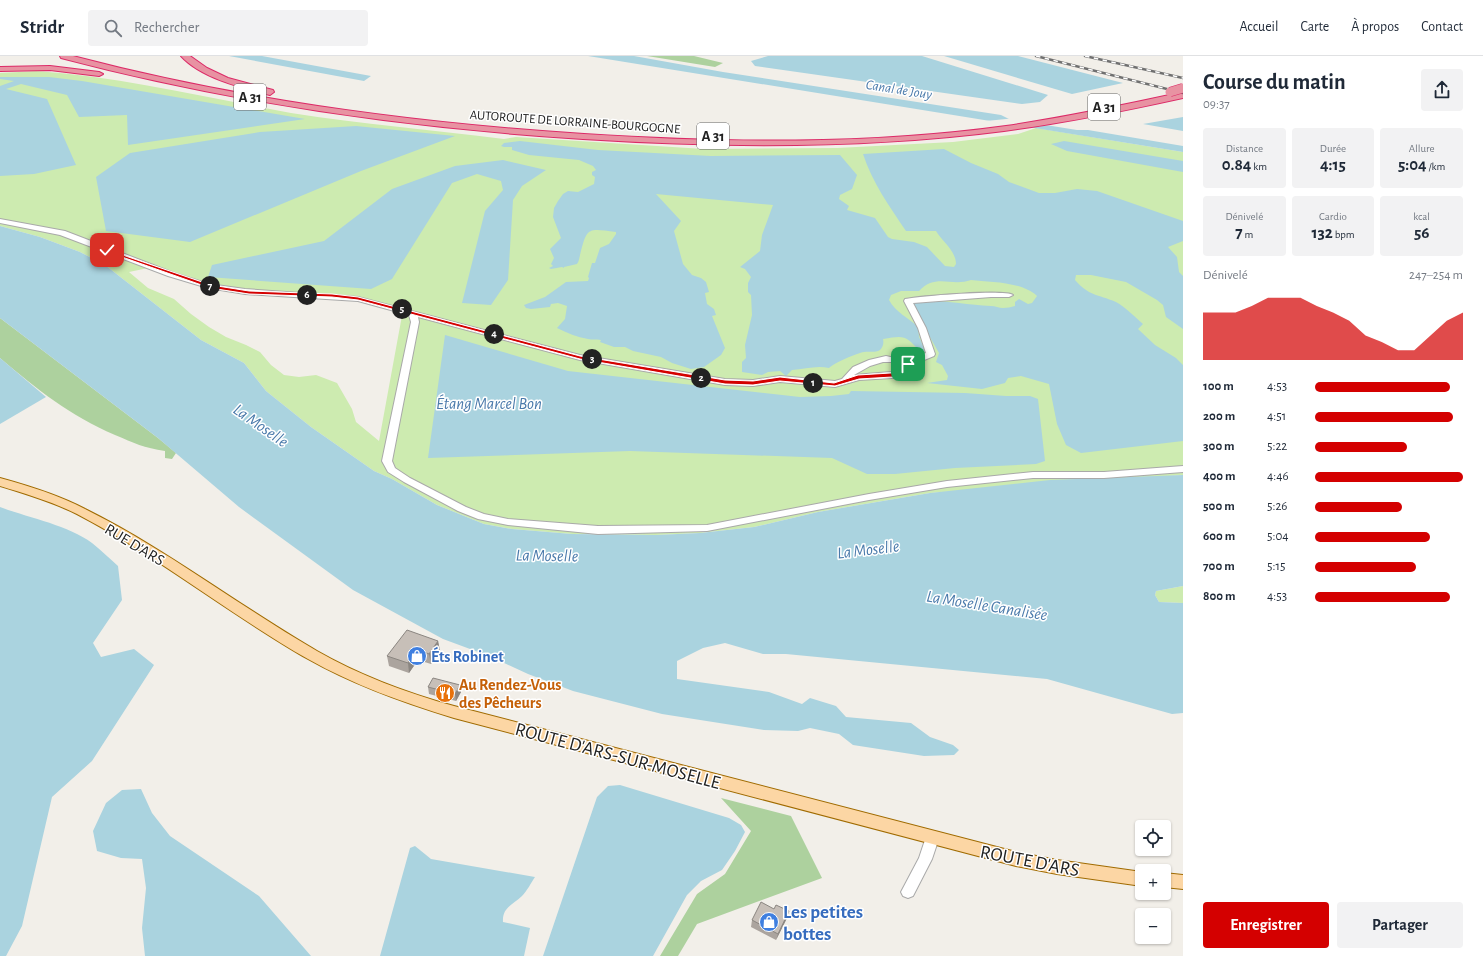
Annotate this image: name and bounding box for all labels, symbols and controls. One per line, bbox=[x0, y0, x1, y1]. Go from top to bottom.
search box bbox=[88, 10, 368, 46]
icon: search bbox=[102, 17, 124, 39]
text: Stridr bbox=[20, 18, 64, 37]
text: Rechercher bbox=[134, 20, 199, 35]
text: Accueil bbox=[1239, 20, 1278, 34]
text: Carte bbox=[1300, 20, 1329, 34]
text: À propos bbox=[1351, 20, 1399, 34]
text: Contact bbox=[1421, 20, 1463, 34]
button: share bbox=[1421, 69, 1463, 111]
text: Course du matin bbox=[1203, 71, 1346, 93]
water label: Canal de Jouy bbox=[865, 78, 933, 102]
road number: A 31 bbox=[234, 84, 266, 110]
road number: A 31 bbox=[1088, 94, 1120, 120]
text: 09:37 bbox=[1203, 98, 1230, 111]
street label: AUTOROUTE DE LORRAINE-BOURGOGNE bbox=[469, 109, 681, 136]
road number: A 31 bbox=[697, 123, 729, 149]
text: Distance bbox=[1226, 143, 1263, 154]
text: Durée bbox=[1320, 143, 1346, 154]
text: Allure bbox=[1409, 143, 1435, 154]
text: 0.84 bbox=[1222, 156, 1251, 173]
text: 4:15 bbox=[1320, 156, 1346, 173]
text: 5:04 bbox=[1398, 156, 1427, 173]
text: km bbox=[1251, 161, 1267, 172]
text: /km bbox=[1427, 161, 1445, 172]
text: Dénivelé bbox=[1225, 211, 1263, 222]
text: Cardio bbox=[1319, 211, 1347, 222]
text: kcal bbox=[1413, 211, 1430, 222]
text: 7 bbox=[1235, 224, 1243, 241]
text: 132 bbox=[1311, 224, 1333, 241]
text: 56 bbox=[1414, 224, 1429, 241]
text: m bbox=[1243, 229, 1253, 240]
text: bpm bbox=[1333, 229, 1355, 240]
pin bbox=[90, 233, 124, 267]
icon: check bbox=[96, 239, 118, 261]
text: Dénivelé bbox=[1203, 269, 1248, 282]
text: 247–254 m bbox=[1409, 269, 1463, 282]
pin: 7 bbox=[200, 276, 220, 296]
text: 7 bbox=[208, 280, 212, 291]
pin: 6 bbox=[297, 285, 317, 305]
text: 6 bbox=[304, 289, 310, 300]
pin: 5 bbox=[392, 299, 412, 319]
text: 5 bbox=[400, 303, 404, 314]
pin: 4 bbox=[484, 324, 504, 344]
text: 4 bbox=[491, 328, 497, 339]
pin bbox=[891, 347, 925, 381]
pin: 3 bbox=[582, 349, 602, 369]
text: 3 bbox=[590, 353, 594, 364]
icon: arrive bbox=[897, 353, 919, 375]
pin: 2 bbox=[691, 368, 711, 388]
text: 2 bbox=[698, 372, 704, 383]
pin: 1 bbox=[803, 373, 823, 393]
text: 1 bbox=[811, 377, 815, 388]
text: 100 m bbox=[1203, 380, 1234, 393]
text: 4:53 bbox=[1267, 380, 1287, 393]
water label: Étang Marcel Bon bbox=[436, 394, 542, 412]
water label: La Moselle bbox=[230, 400, 291, 450]
text: 200 m bbox=[1203, 410, 1235, 423]
text: 4:51 bbox=[1267, 410, 1286, 423]
text: 300 m bbox=[1203, 440, 1235, 453]
text: 5:22 bbox=[1267, 440, 1287, 453]
text: 400 m bbox=[1203, 470, 1236, 483]
text: 4:46 bbox=[1267, 470, 1289, 483]
text: 500 m bbox=[1203, 500, 1235, 513]
text: 5:26 bbox=[1267, 500, 1287, 513]
street label: RUE D'ARS bbox=[102, 521, 167, 569]
text: 600 m bbox=[1203, 530, 1235, 543]
text: 5:04 bbox=[1267, 530, 1289, 543]
water label: La Moselle bbox=[836, 537, 900, 562]
water label: La Moselle bbox=[516, 546, 578, 565]
text: 700 m bbox=[1203, 560, 1235, 573]
text: 5:15 bbox=[1267, 560, 1285, 573]
water label: La Moselle Canalisée bbox=[925, 588, 1049, 623]
text: 800 m bbox=[1203, 590, 1235, 603]
text: 4:53 bbox=[1267, 590, 1287, 603]
shop icon: Éts Robinet bbox=[406, 645, 428, 667]
place label: Éts Robinet bbox=[431, 646, 504, 665]
place label: Au Rendez-Vous des Pêcheurs bbox=[459, 677, 562, 711]
restaurant icon: Au Rendez-Vous des Pêcheurs bbox=[434, 682, 456, 704]
street label: ROUTE D'ARS-SUR-MOSELLE bbox=[513, 720, 722, 793]
map controls bbox=[1135, 820, 1171, 944]
button: locate bbox=[1135, 820, 1171, 856]
street label: ROUTE D'ARS bbox=[979, 843, 1081, 880]
button: + bbox=[1135, 864, 1171, 900]
button: Enregistrer bbox=[1203, 902, 1329, 948]
button: Partager bbox=[1337, 902, 1463, 948]
place label: Les petites bottes bbox=[783, 903, 863, 944]
button: − bbox=[1135, 908, 1171, 944]
shop icon: Les petites bottes bbox=[758, 911, 780, 933]

